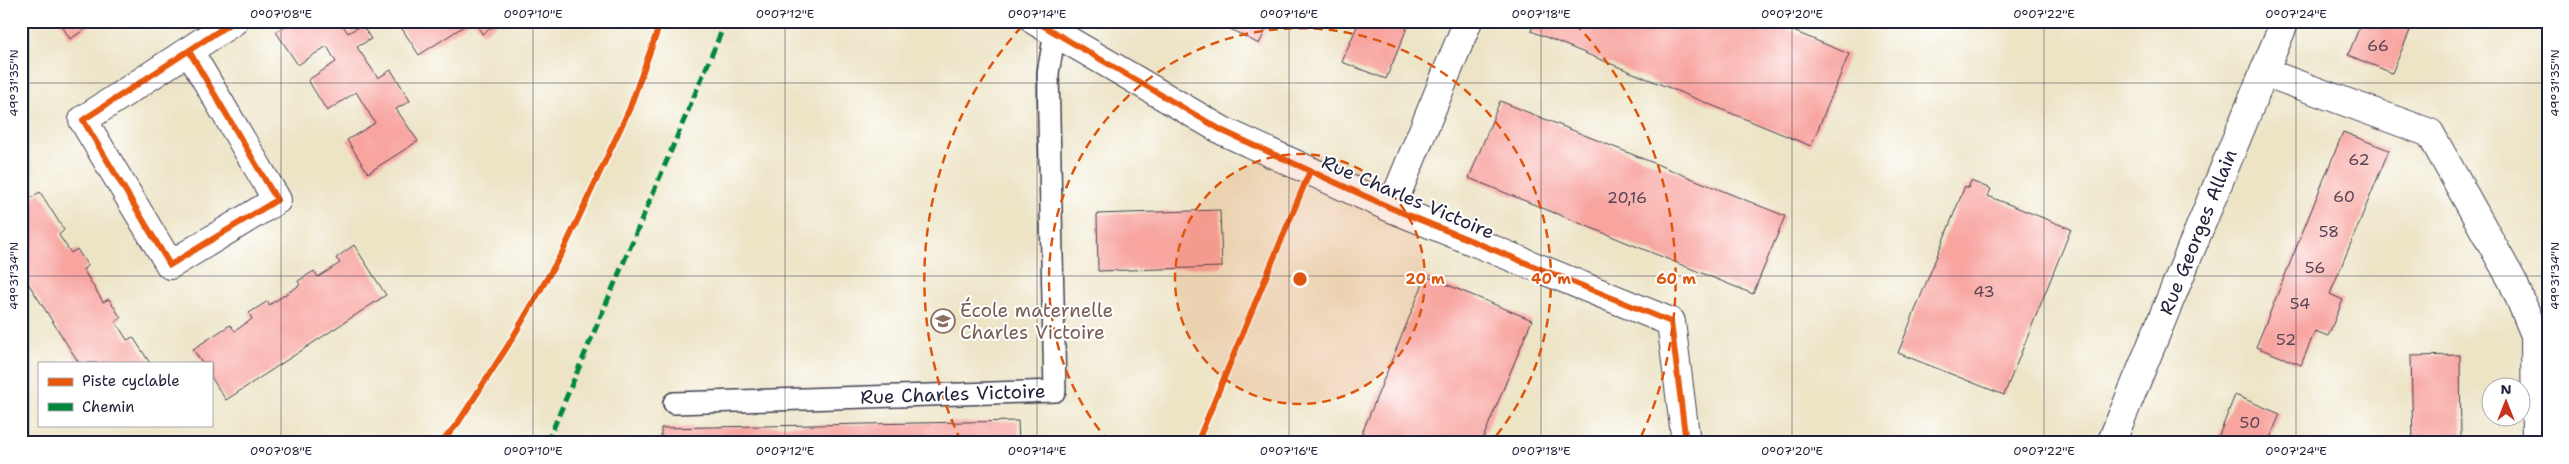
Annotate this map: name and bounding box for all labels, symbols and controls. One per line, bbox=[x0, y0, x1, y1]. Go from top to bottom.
text: 0°07'08"E bbox=[250, 6, 312, 22]
text: 0°07'10"E bbox=[503, 6, 563, 22]
text: 0°07'12"E bbox=[756, 6, 814, 22]
text: 0°07'14"E bbox=[1008, 6, 1066, 22]
text: 0°07'16"E bbox=[1260, 6, 1318, 22]
text: 0°07'18"E bbox=[1511, 6, 1571, 22]
text: 0°07'20"E bbox=[1761, 6, 1823, 22]
text: 0°07'22"E bbox=[2013, 6, 2075, 22]
text: 0°07'24"E bbox=[2265, 6, 2327, 22]
house number: 66 bbox=[2367, 35, 2389, 56]
text: 49°31'35"N bbox=[6, 49, 22, 117]
text: 49°31'35"N bbox=[2547, 49, 2563, 117]
street label: Rue Georges Allain bbox=[2153, 145, 2243, 319]
street label: Rue Charles Victoire bbox=[1318, 149, 1498, 245]
house number: 62 bbox=[2348, 149, 2370, 170]
house number: 60 bbox=[2333, 186, 2355, 207]
house number: 20,16 bbox=[1607, 187, 1647, 208]
house number: 58 bbox=[2319, 221, 2339, 242]
text: 49°31'34"N bbox=[6, 242, 22, 310]
text: 49°31'34"N bbox=[2547, 242, 2563, 310]
house number: 56 bbox=[2305, 257, 2325, 278]
text: 20 m bbox=[1405, 269, 1445, 289]
text: 40 m bbox=[1531, 269, 1571, 289]
text: 60 m bbox=[1656, 269, 1696, 289]
centre of rings bbox=[1291, 270, 1309, 288]
house number: 43 bbox=[1973, 281, 1995, 302]
house number: 54 bbox=[2290, 293, 2310, 314]
place label: École maternelle Charles Victoire bbox=[960, 297, 1113, 345]
school or university icon: École maternelle Charles Victoire bbox=[930, 308, 956, 334]
house number: 52 bbox=[2276, 329, 2296, 350]
legend bbox=[38, 362, 212, 426]
text: Piste cyclable bbox=[82, 371, 180, 391]
north arrow bbox=[2482, 376, 2532, 426]
street label: Rue Charles Victoire bbox=[860, 378, 1046, 410]
text: N bbox=[2500, 380, 2512, 398]
text: Chemin bbox=[82, 397, 135, 417]
house number: 50 bbox=[2240, 412, 2260, 433]
text: 0°07'08"E bbox=[250, 443, 312, 459]
text: 0°07'10"E bbox=[503, 443, 563, 459]
text: 0°07'12"E bbox=[756, 443, 814, 459]
text: 0°07'14"E bbox=[1008, 443, 1066, 459]
text: 0°07'16"E bbox=[1260, 443, 1318, 459]
text: 0°07'18"E bbox=[1511, 443, 1571, 459]
text: 0°07'20"E bbox=[1761, 443, 1823, 459]
text: 0°07'22"E bbox=[2013, 443, 2075, 459]
text: 0°07'24"E bbox=[2265, 443, 2327, 459]

